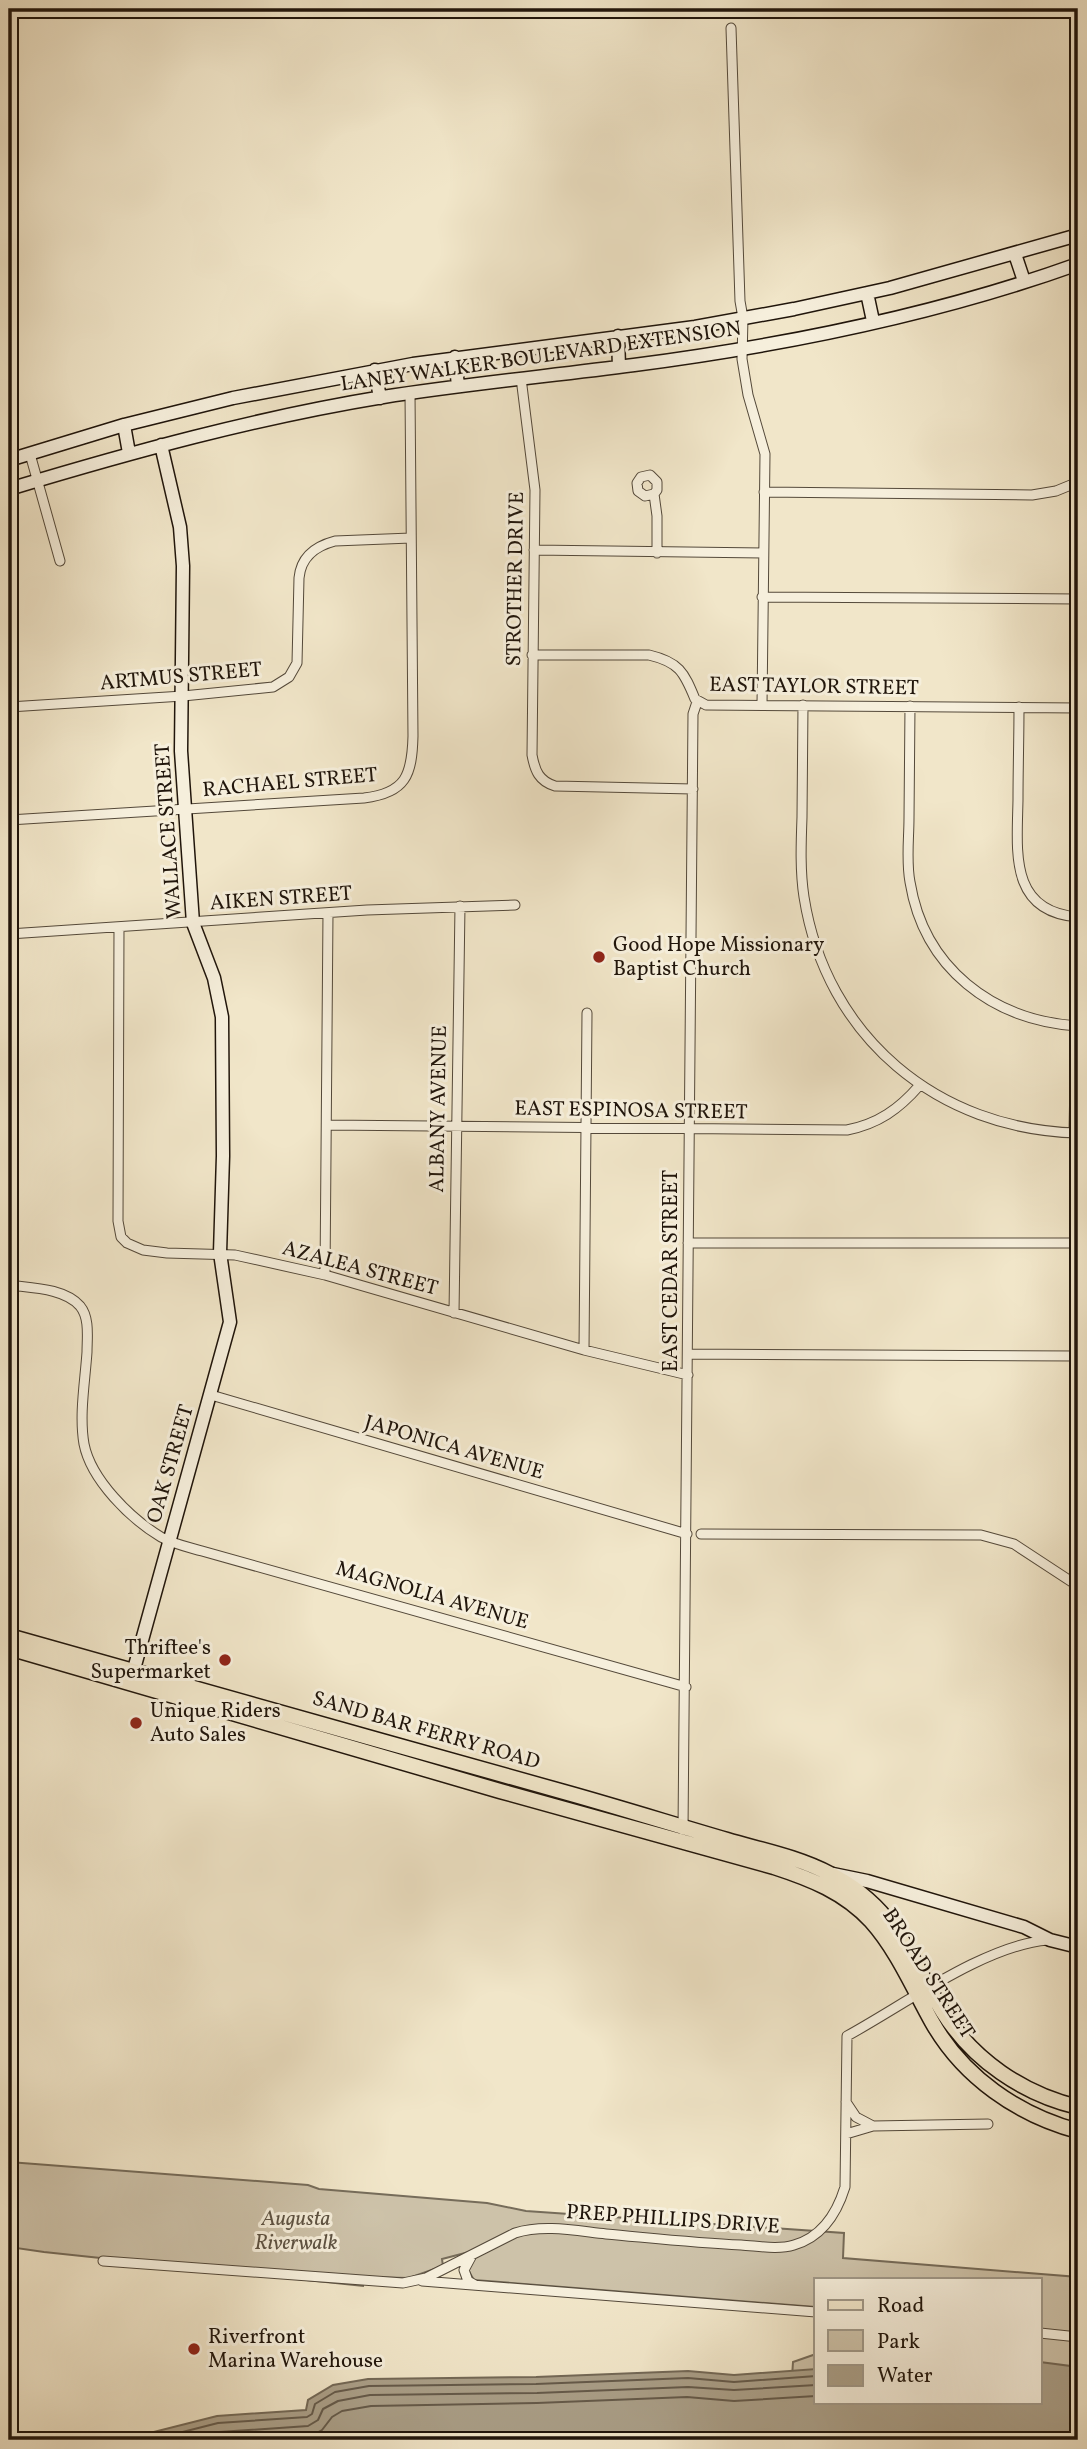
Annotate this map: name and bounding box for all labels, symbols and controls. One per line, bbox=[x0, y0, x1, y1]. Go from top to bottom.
street label: LANEY WALKER BOULEVARD EXTENSION bbox=[339, 314, 743, 400]
street label: STROTHER DRIVE bbox=[500, 491, 532, 667]
street label: ARTMUS STREET bbox=[99, 655, 263, 699]
street label: EAST TAYLOR STREET bbox=[709, 671, 919, 703]
street label: WALLACE STREET bbox=[148, 742, 190, 920]
street label: RACHAEL STREET bbox=[201, 761, 379, 805]
street label: AIKEN STREET bbox=[209, 880, 353, 918]
place label: Good Hope Missionary Baptist Church bbox=[613, 931, 825, 984]
marker: Good Hope Missionary Baptist Church bbox=[591, 949, 607, 965]
street label: ALBANY AVENUE bbox=[423, 1025, 455, 1193]
street label: EAST ESPINOSA STREET bbox=[514, 1094, 748, 1128]
street label: EAST CEDAR STREET bbox=[657, 1170, 686, 1372]
street label: AZALEA STREET bbox=[279, 1234, 441, 1304]
street label: OAK STREET bbox=[140, 1401, 202, 1527]
street label: JAPONICA AVENUE bbox=[361, 1408, 547, 1488]
street label: MAGNOLIA AVENUE bbox=[332, 1555, 532, 1637]
place label: Thriftee's Supermarket bbox=[90, 1634, 211, 1687]
marker: Thriftee's Supermarket bbox=[217, 1652, 233, 1668]
street label: SAND BAR FERRY ROAD bbox=[309, 1685, 543, 1777]
place label: Unique Riders Auto Sales bbox=[150, 1697, 281, 1750]
marker: Unique Riders Auto Sales bbox=[128, 1715, 144, 1731]
street label: BROAD STREET bbox=[875, 1903, 981, 2045]
street label: PREP PHILLIPS DRIVE bbox=[565, 2198, 781, 2242]
park label: Augusta Riverwalk bbox=[255, 2205, 338, 2258]
legend bbox=[814, 2278, 1042, 2404]
text: Road bbox=[877, 2292, 924, 2321]
place label: Riverfront Marina Warehouse bbox=[208, 2323, 383, 2376]
text: Park bbox=[877, 2328, 920, 2357]
marker: Riverfront Marina Warehouse bbox=[186, 2341, 202, 2357]
text: Water bbox=[877, 2362, 933, 2391]

